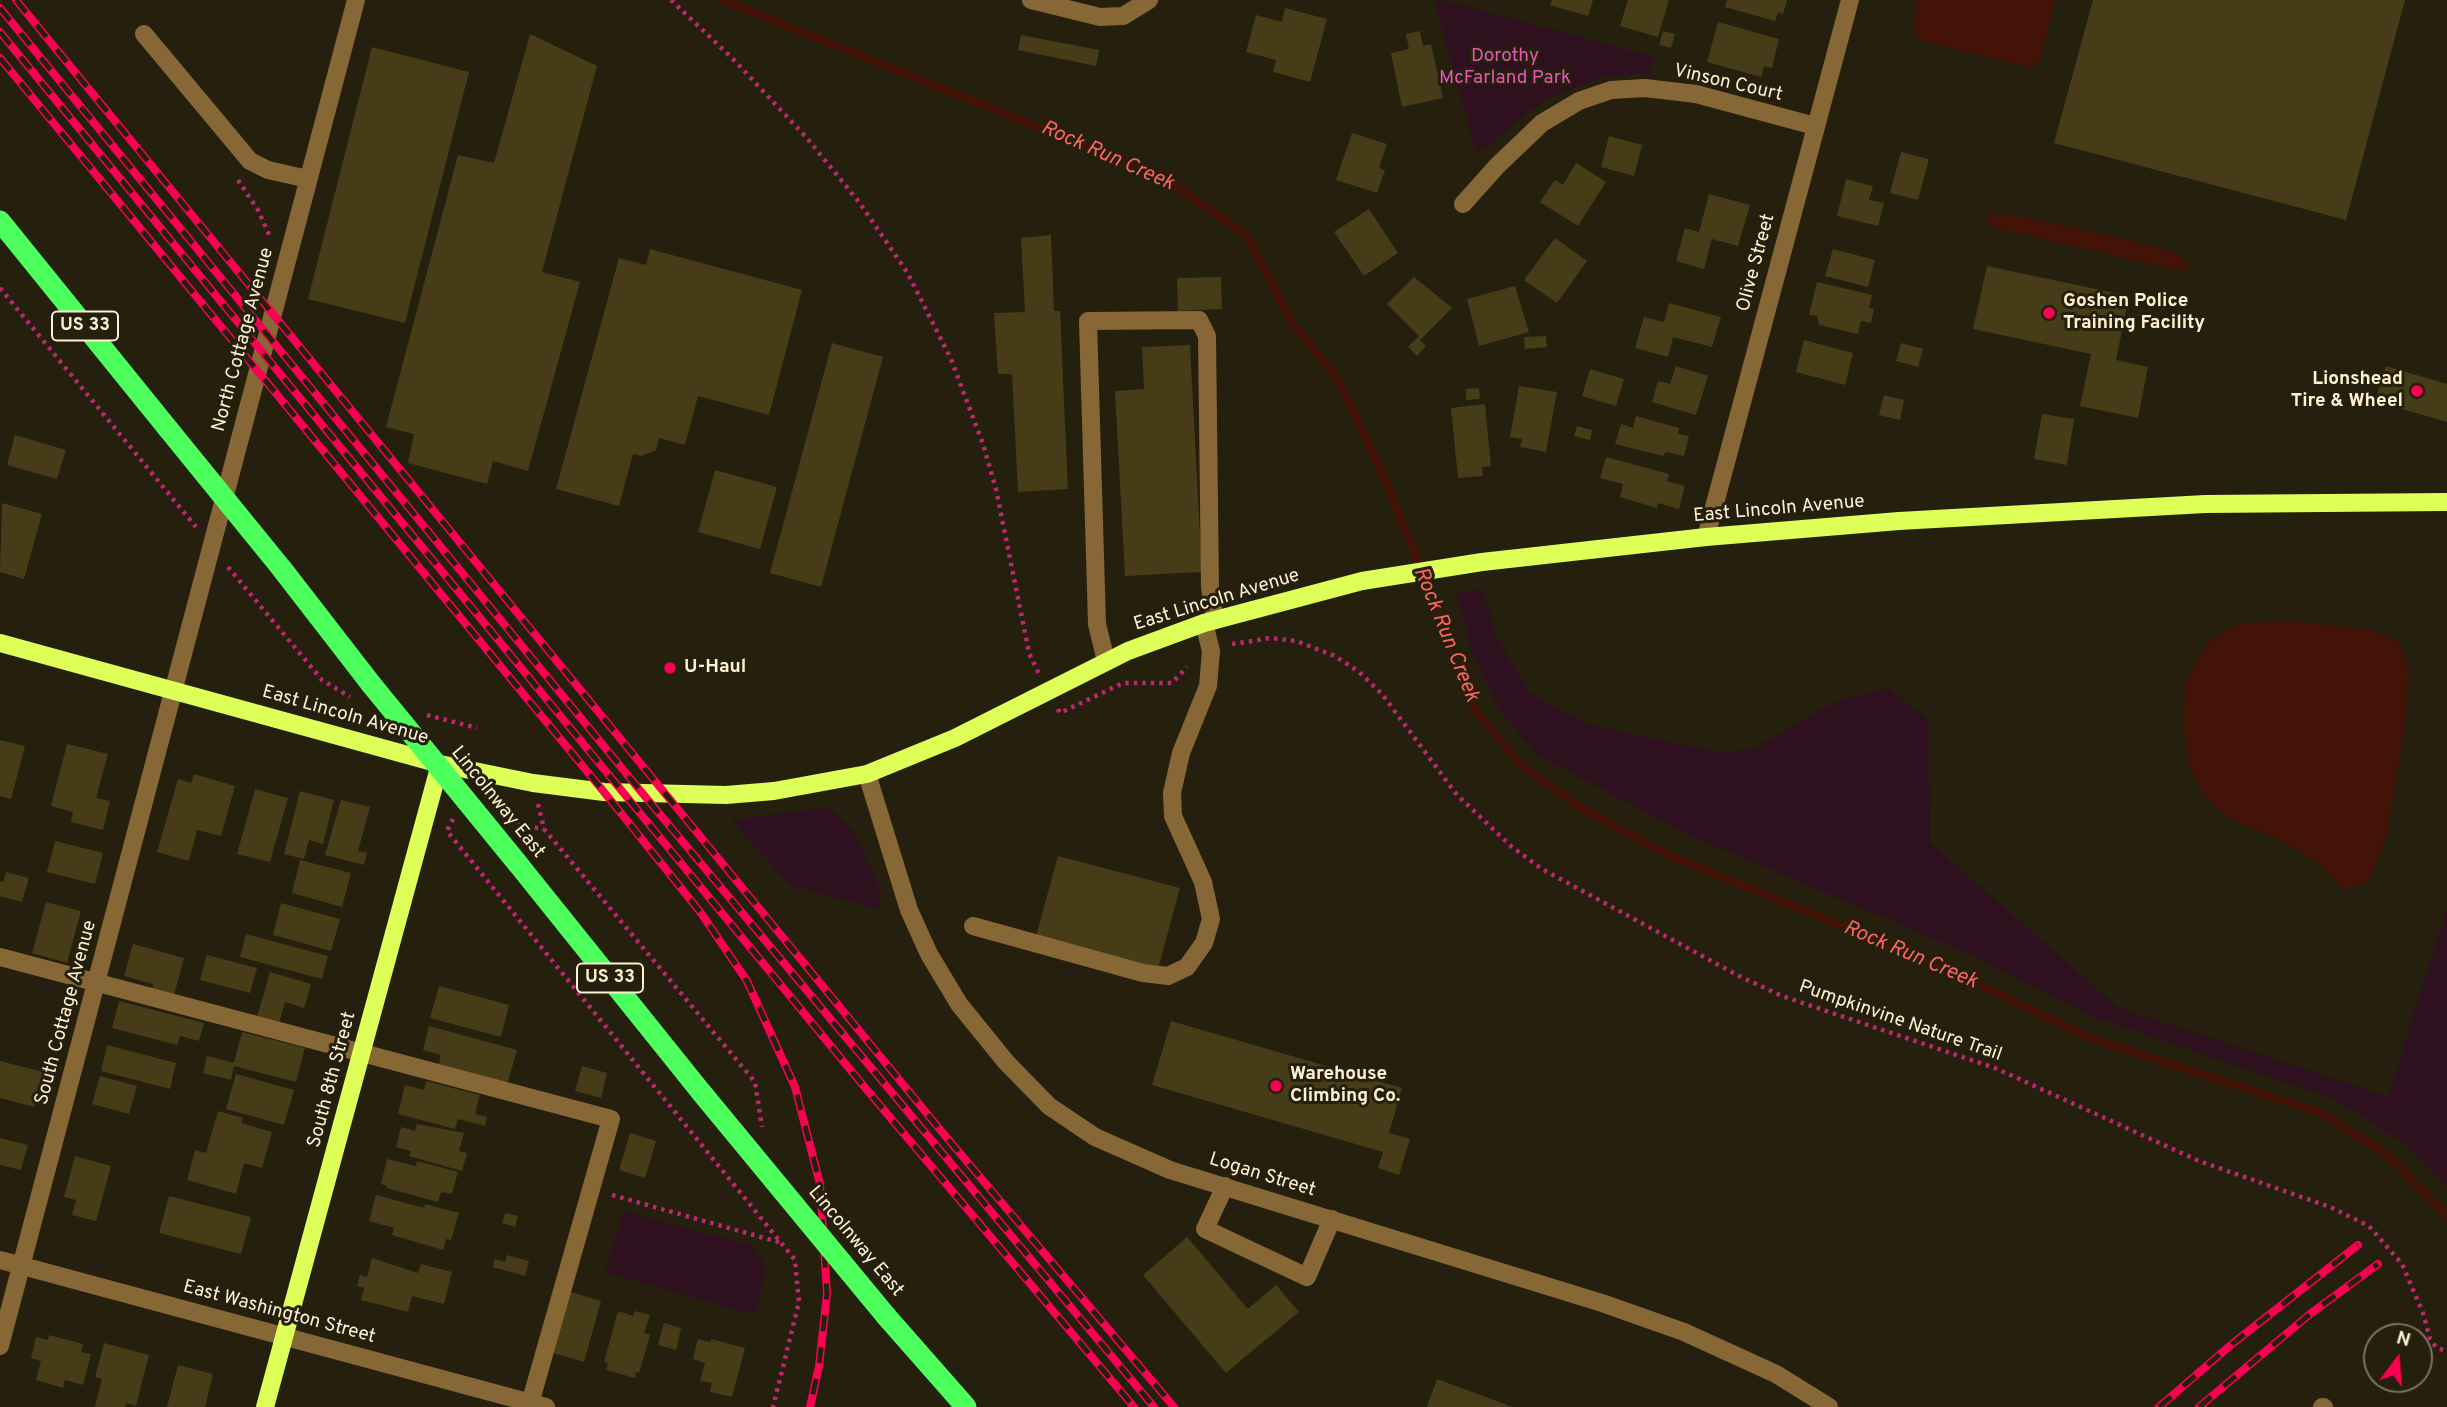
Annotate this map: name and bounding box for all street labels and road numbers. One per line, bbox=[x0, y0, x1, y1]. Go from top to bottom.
street label: Vinson Court bbox=[1671, 60, 1785, 108]
street label: Olive Street bbox=[1733, 212, 1781, 314]
street label: North Cottage Avenue bbox=[208, 246, 280, 434]
road number: US 33 bbox=[52, 312, 118, 340]
street label: East Lincoln Avenue bbox=[1692, 491, 1866, 529]
street label: East Lincoln Avenue bbox=[1131, 565, 1303, 637]
street label: East Lincoln Avenue bbox=[259, 681, 431, 751]
street label: Lincolnway East bbox=[445, 743, 549, 863]
street label: South Cottage Avenue bbox=[31, 918, 103, 1108]
road number: US 33 bbox=[577, 964, 643, 993]
street label: Pumpkinvine Nature Trail bbox=[1795, 976, 2005, 1068]
street label: South 8th Street bbox=[304, 1010, 362, 1150]
street label: Logan Street bbox=[1206, 1149, 1318, 1203]
street label: Lincolnway East bbox=[802, 1182, 908, 1302]
street label: East Washington Street bbox=[180, 1276, 378, 1350]

